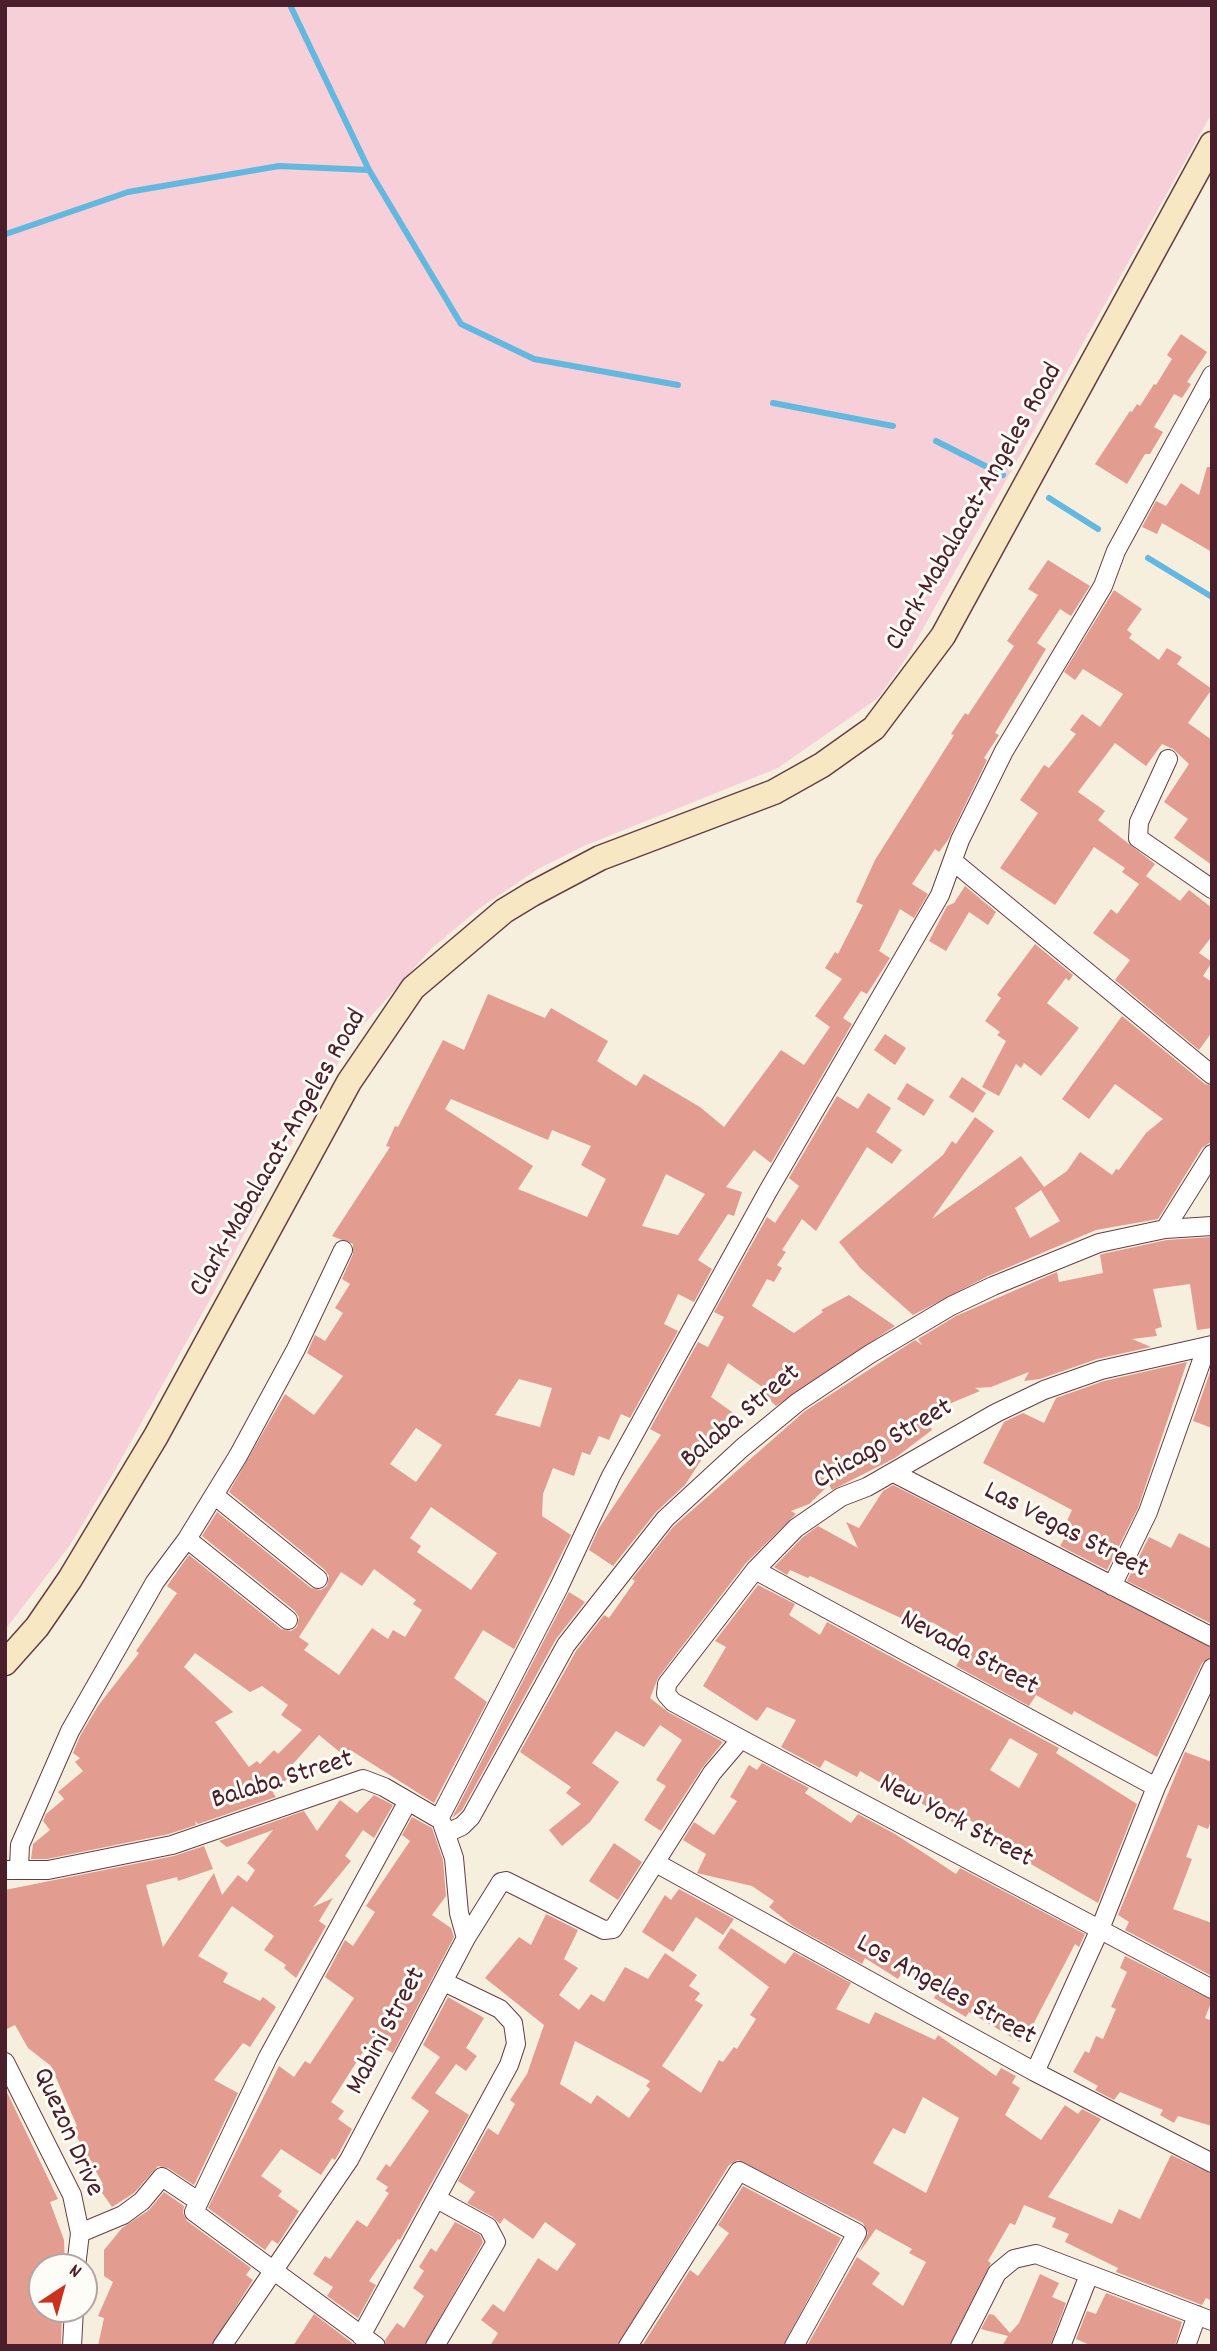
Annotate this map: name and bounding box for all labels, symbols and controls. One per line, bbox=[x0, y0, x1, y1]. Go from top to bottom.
street label: Clark-Mabalacat-Angeles Road bbox=[880, 358, 1072, 658]
street label: Clark-Mabalacat-Angeles Road bbox=[184, 1004, 376, 1304]
street label: Balaba Street bbox=[675, 1358, 809, 1478]
street label: Chicago Street bbox=[808, 1393, 960, 1499]
street label: Las Vegas Street bbox=[977, 1476, 1153, 1588]
street label: Nevada Street bbox=[893, 1605, 1043, 1705]
street label: Balaba Street bbox=[208, 1745, 358, 1819]
street label: New York Street bbox=[872, 1768, 1038, 1878]
street label: Los Angeles Street bbox=[849, 1929, 1041, 2055]
street label: Mabini Street bbox=[340, 1963, 436, 2101]
street label: Quezon Drive bbox=[23, 2064, 109, 2202]
north arrow bbox=[28, 2253, 98, 2323]
text: N bbox=[63, 2259, 86, 2286]

